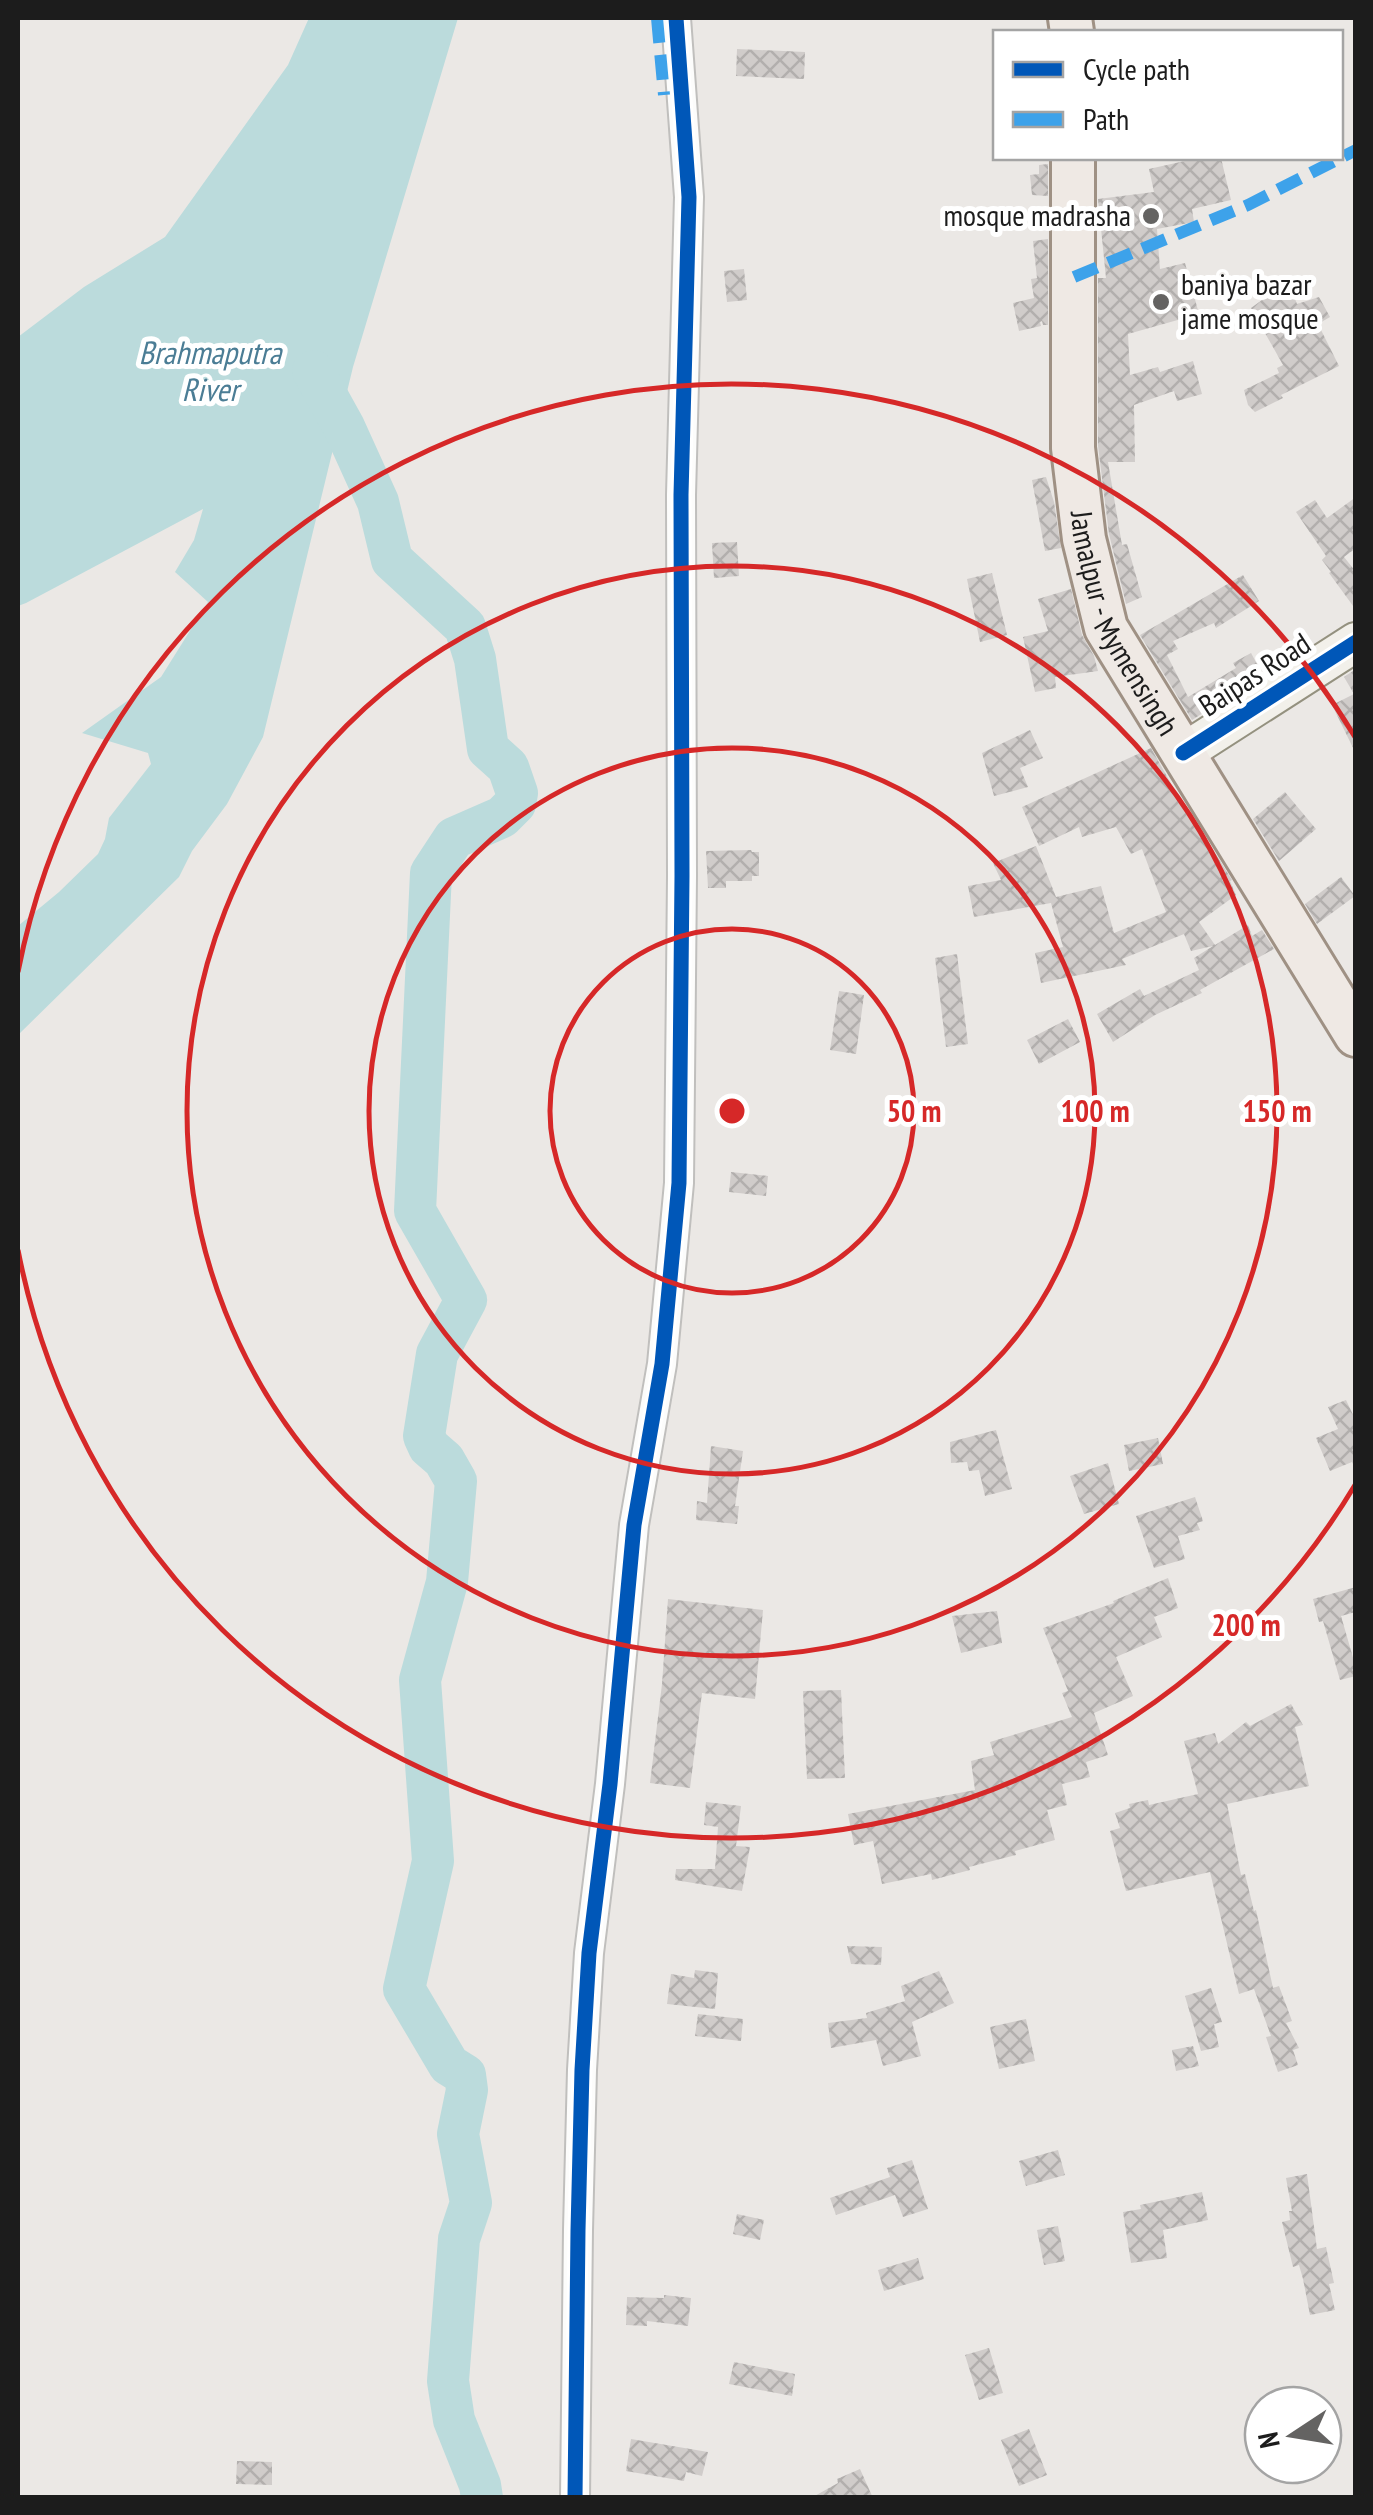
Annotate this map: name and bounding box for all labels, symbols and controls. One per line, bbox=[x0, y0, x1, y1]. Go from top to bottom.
legend bbox=[993, 30, 1343, 160]
text: Cycle path bbox=[1083, 49, 1190, 88]
text: Path bbox=[1083, 99, 1129, 138]
place label: mosque madrasha bbox=[944, 195, 1131, 234]
marker: mosque madrasha bbox=[1140, 205, 1162, 227]
place label: baniya bazar jame mosque bbox=[1181, 264, 1319, 337]
marker: baniya bazar jame mosque bbox=[1150, 291, 1172, 313]
water label: Brahmaputra River bbox=[139, 331, 283, 410]
street label: Jamalpur - Mymensingh bbox=[1063, 508, 1188, 742]
street label: Baipas Road bbox=[1191, 623, 1317, 724]
text: 50 m bbox=[887, 1091, 941, 1130]
text: 100 m bbox=[1060, 1091, 1130, 1130]
text: 150 m bbox=[1242, 1091, 1312, 1130]
centre of rings bbox=[714, 1093, 750, 1129]
text: 200 m bbox=[1211, 1605, 1281, 1644]
north arrow bbox=[1243, 2385, 1343, 2485]
text: N bbox=[1248, 2429, 1288, 2452]

